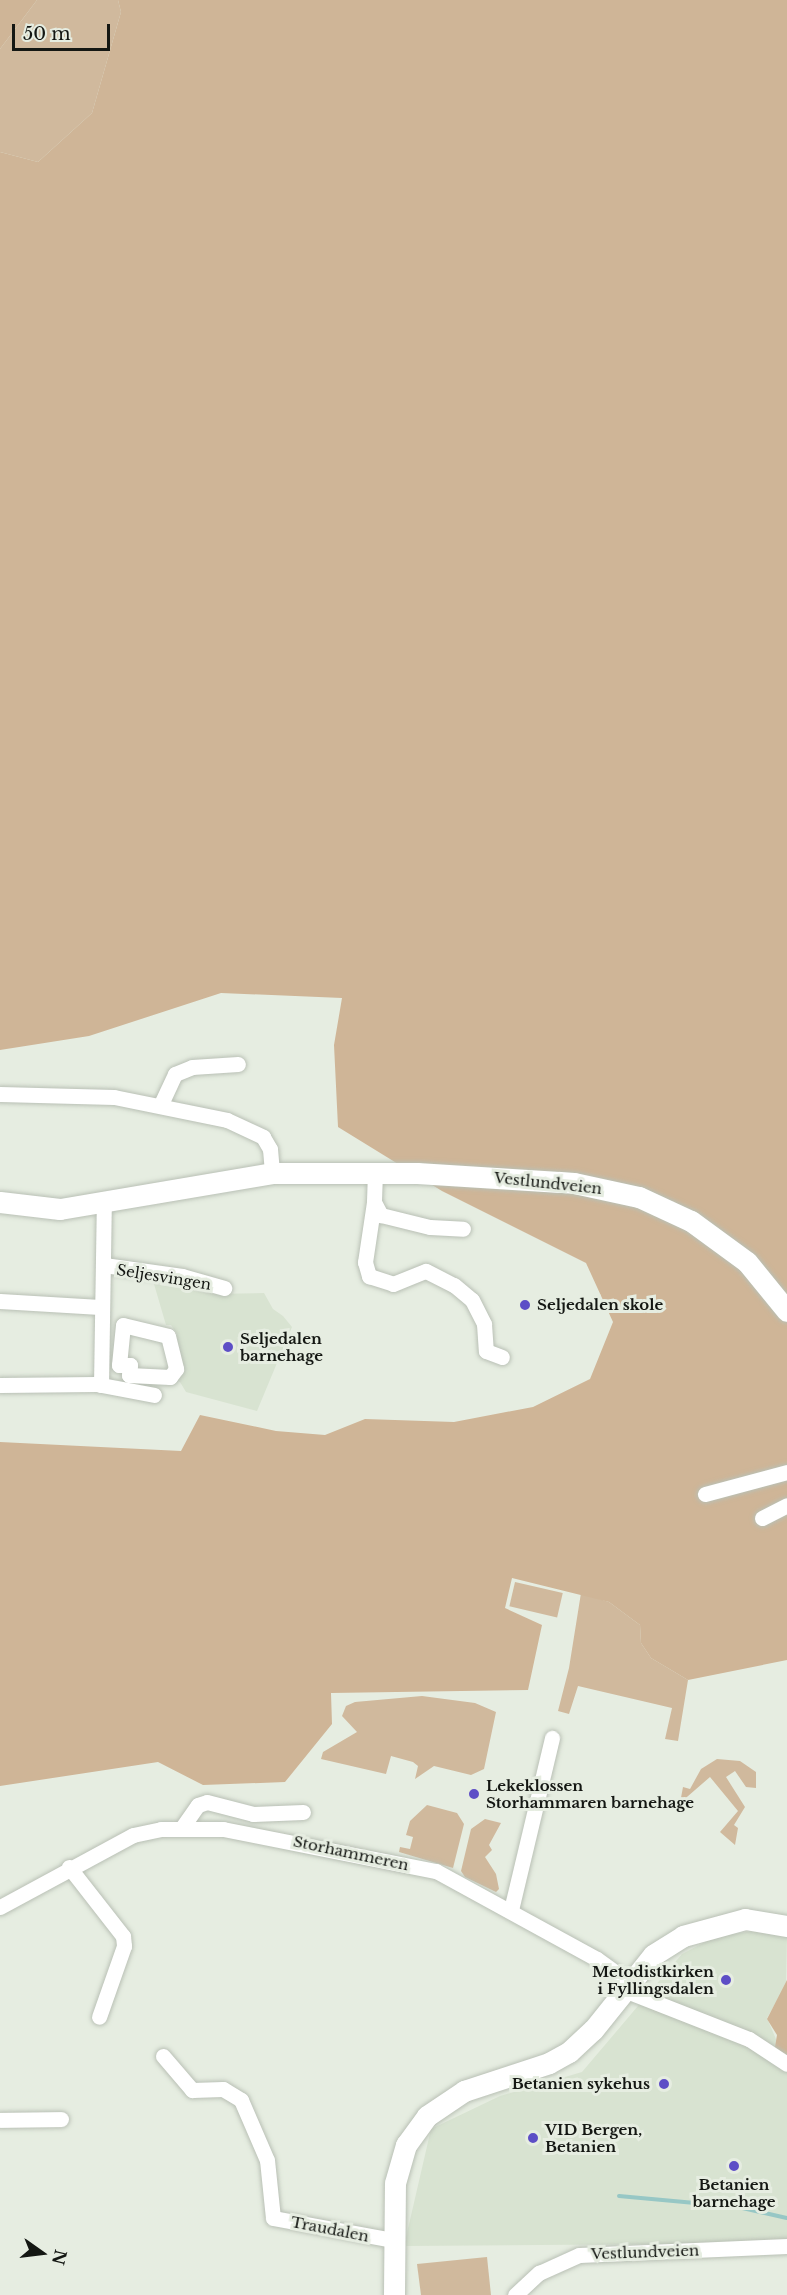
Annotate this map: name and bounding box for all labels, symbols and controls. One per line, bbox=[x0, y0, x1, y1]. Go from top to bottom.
scale bar bbox=[15, 12, 112, 50]
text: 50 m bbox=[23, 23, 71, 45]
street label: Vestlundveien bbox=[493, 1168, 603, 1198]
street label: Seljesvingen bbox=[115, 1261, 213, 1293]
place label: Seljedalen skole bbox=[537, 1296, 663, 1314]
marker: Seljedalen skole bbox=[518, 1298, 532, 1312]
place label: Seljedalen barnehage bbox=[240, 1329, 323, 1364]
marker: Seljedalen barnehage bbox=[221, 1340, 235, 1354]
place label: Lekeklossen Storhammaren barnehage bbox=[486, 1776, 694, 1811]
marker: Lekeklossen Storhammaren barnehage bbox=[467, 1787, 481, 1801]
street label: Storhammeren bbox=[292, 1832, 410, 1874]
place label: Metodistkirken i Fyllingsdalen bbox=[592, 1962, 714, 1997]
marker: Metodistkirken i Fyllingsdalen bbox=[719, 1973, 733, 1987]
place label: Betanien sykehus bbox=[512, 2075, 650, 2093]
marker: Betanien sykehus bbox=[655, 2075, 673, 2093]
place label: VID Bergen, Betanien bbox=[545, 2120, 642, 2155]
marker: VID Bergen, Betanien bbox=[526, 2131, 540, 2145]
marker: Betanien barnehage bbox=[727, 2159, 741, 2173]
place label: Betanien barnehage bbox=[692, 2175, 776, 2210]
street label: Traudalen bbox=[290, 2213, 370, 2245]
north arrow bbox=[12, 2223, 72, 2283]
street label: Vestlundveien bbox=[591, 2241, 699, 2263]
text: N bbox=[48, 2248, 71, 2267]

